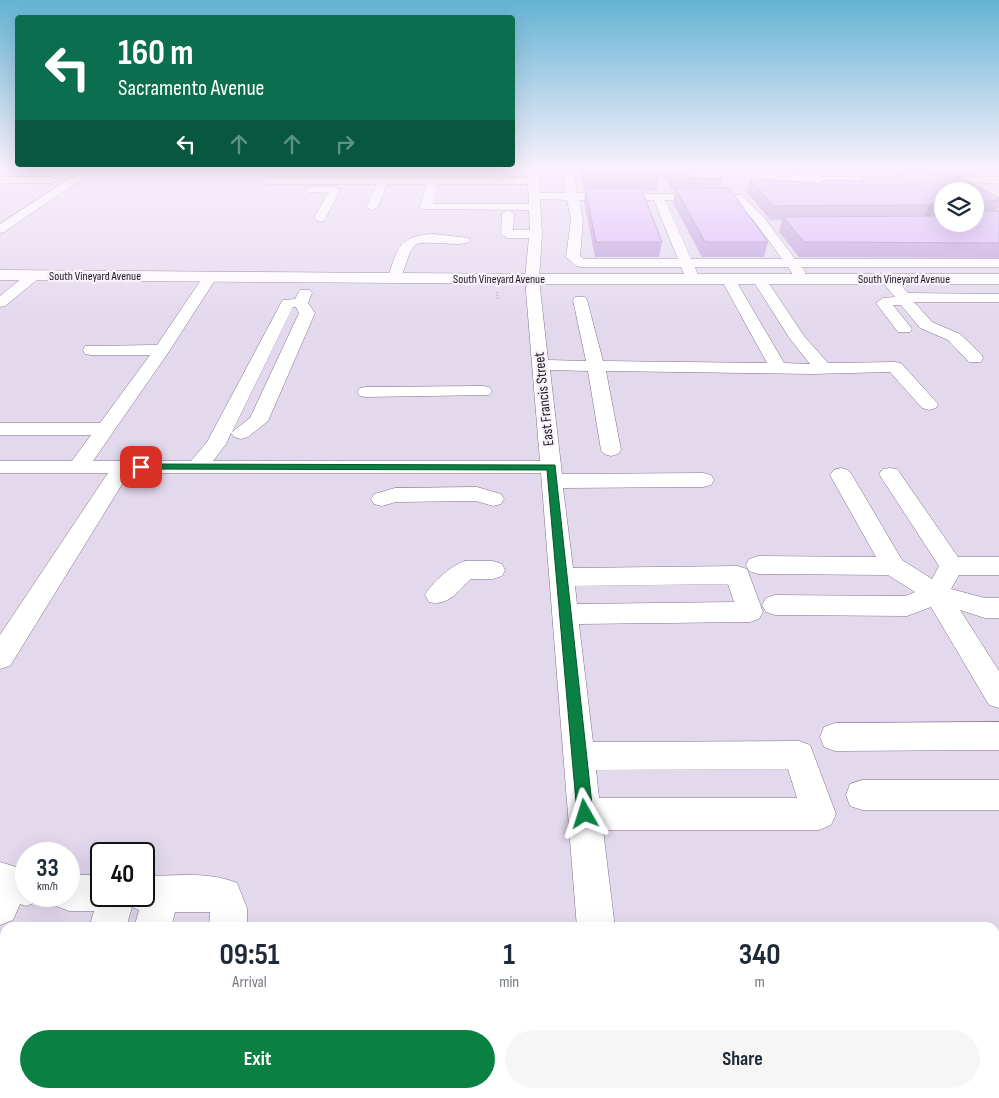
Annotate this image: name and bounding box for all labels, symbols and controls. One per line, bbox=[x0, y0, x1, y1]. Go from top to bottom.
text: 160 m bbox=[118, 32, 194, 75]
icon: left bbox=[35, 35, 100, 100]
text: Sacramento Avenue bbox=[118, 75, 264, 102]
icon: left bbox=[172, 130, 200, 158]
icon: ahead bbox=[225, 130, 253, 158]
icon: ahead bbox=[278, 130, 306, 158]
icon: right bbox=[331, 130, 359, 158]
map controls bbox=[934, 182, 984, 232]
button: layers bbox=[934, 182, 984, 232]
street label: South Vineyard Avenue bbox=[49, 269, 141, 284]
street label: South Vineyard Avenue bbox=[453, 272, 545, 287]
street label: South Vineyard Avenue bbox=[858, 272, 950, 287]
street label: East Francis Street bbox=[530, 351, 558, 447]
pin bbox=[120, 446, 162, 488]
icon: arrive bbox=[127, 453, 155, 481]
position arrow bbox=[558, 787, 610, 839]
speed limit sign: 40 bbox=[90, 842, 155, 907]
text: 33 bbox=[36, 853, 59, 884]
text: km/h bbox=[37, 879, 58, 894]
text: 09:51 bbox=[220, 937, 280, 973]
text: 1 bbox=[503, 937, 515, 973]
text: 340 bbox=[739, 937, 780, 973]
text: Arrival bbox=[232, 973, 267, 992]
text: min bbox=[499, 973, 519, 992]
text: m bbox=[754, 973, 765, 992]
button: Exit bbox=[20, 1030, 495, 1088]
button: Share bbox=[505, 1030, 980, 1088]

